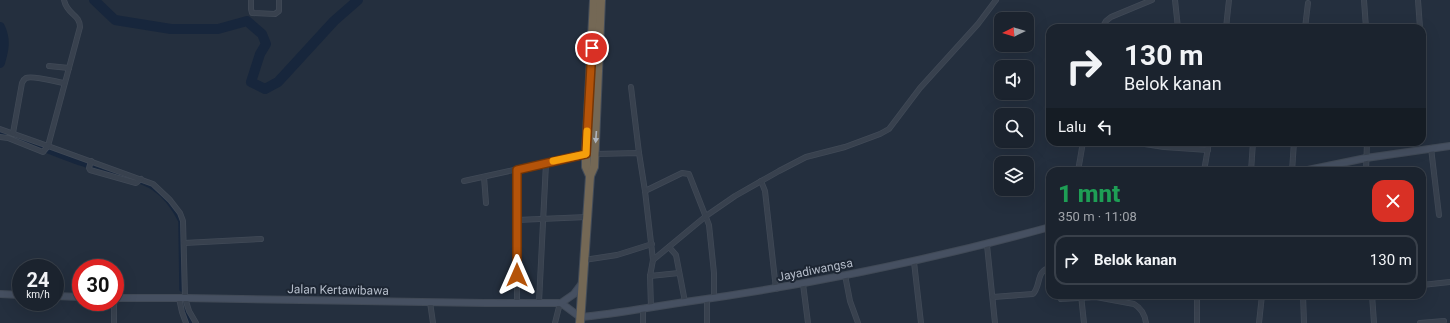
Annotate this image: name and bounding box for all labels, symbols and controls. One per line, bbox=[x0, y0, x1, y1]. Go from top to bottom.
north arrow bbox=[994, 12, 1034, 52]
map controls bbox=[994, 12, 1034, 196]
pin bbox=[575, 31, 609, 65]
icon: arrive bbox=[581, 37, 603, 59]
text: 130 m bbox=[1124, 39, 1203, 72]
icon: right bbox=[1058, 40, 1110, 92]
button: sound bbox=[994, 60, 1034, 100]
text: Belok kanan bbox=[1124, 73, 1222, 94]
button: search bbox=[994, 108, 1034, 148]
icon: left bbox=[1094, 116, 1116, 138]
text: Lalu bbox=[1058, 118, 1086, 136]
one-way arrow bbox=[593, 131, 600, 143]
button: layers bbox=[994, 156, 1034, 196]
text: 1 mnt bbox=[1058, 180, 1120, 208]
button: close bbox=[1372, 180, 1414, 222]
text: 350 m · 11:08 bbox=[1058, 209, 1137, 224]
icon: right bbox=[1060, 249, 1082, 271]
text: Belok kanan bbox=[1094, 251, 1177, 269]
text: 130 m bbox=[1370, 251, 1412, 269]
position arrow bbox=[496, 254, 538, 296]
street label: Jayadiwangsa bbox=[776, 256, 854, 284]
speed limit sign: 30 bbox=[72, 259, 124, 311]
text: 24 bbox=[27, 268, 49, 292]
street label: Jalan Kertawibawa bbox=[287, 282, 389, 298]
text: km/h bbox=[26, 289, 50, 300]

